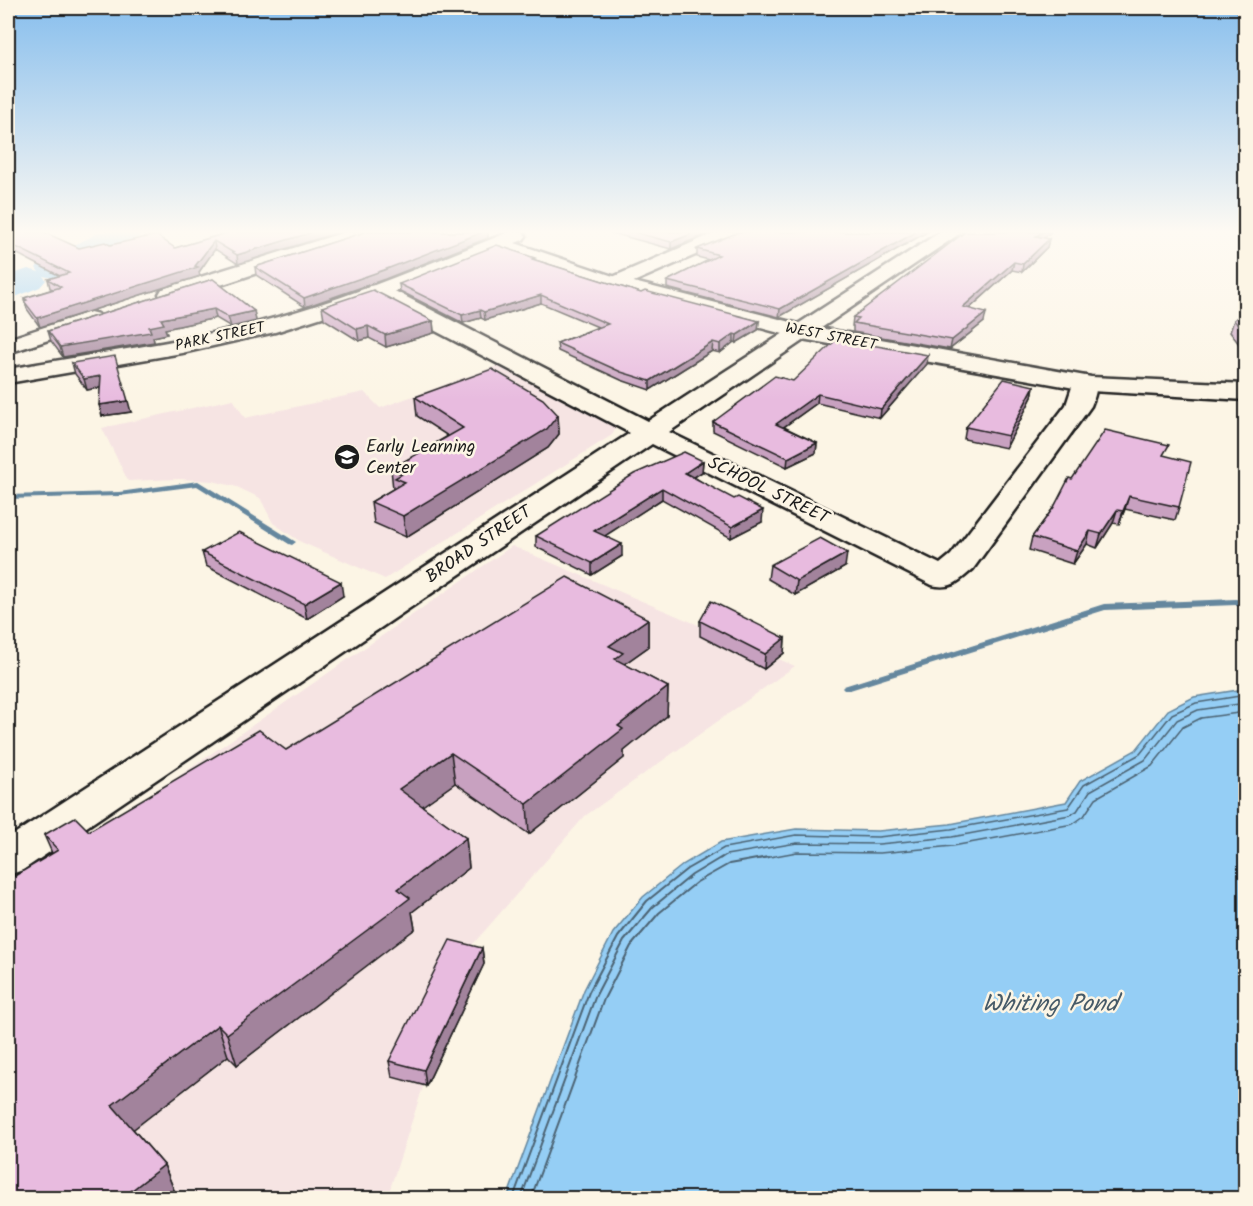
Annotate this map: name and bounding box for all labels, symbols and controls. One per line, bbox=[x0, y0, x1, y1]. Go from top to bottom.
street label: PARK STREET bbox=[173, 315, 269, 358]
street label: WEST STREET bbox=[783, 316, 881, 358]
place label: Early Learning Center bbox=[366, 433, 475, 483]
school or university icon: Early Learning Center bbox=[332, 442, 362, 472]
street label: SCHOOL STREET bbox=[702, 449, 835, 534]
street label: BROAD STREET bbox=[420, 498, 539, 591]
water label: Whiting Pond bbox=[983, 985, 1122, 1024]

